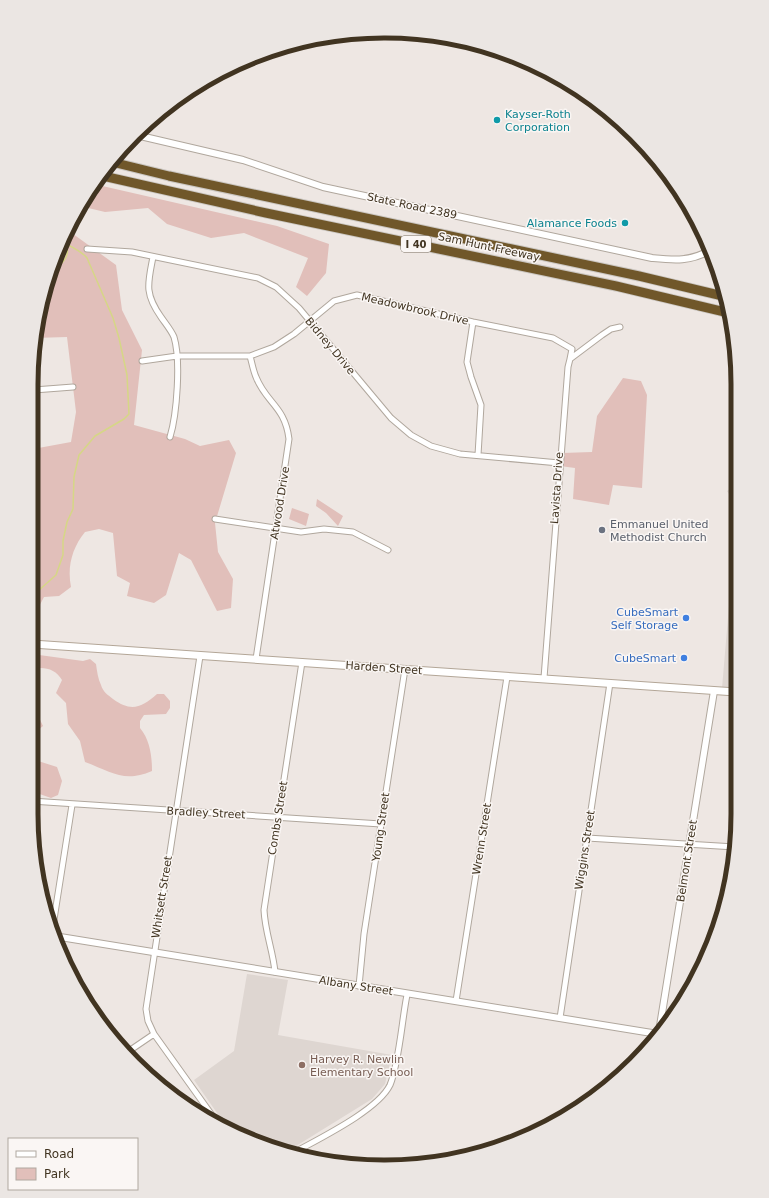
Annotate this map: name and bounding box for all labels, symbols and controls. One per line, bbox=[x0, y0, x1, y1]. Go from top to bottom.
place label: Kayser-Roth Corporation bbox=[505, 108, 571, 134]
marker: Kayser-Roth Corporation bbox=[492, 115, 502, 125]
street label: State Road 2389 bbox=[366, 190, 458, 222]
place label: Alamance Foods bbox=[527, 217, 617, 230]
marker: Alamance Foods bbox=[620, 218, 630, 228]
street label: Sam Hunt Freeway bbox=[437, 230, 541, 264]
road number: I 40 bbox=[401, 236, 431, 252]
street label: Meadowbrook Drive bbox=[360, 290, 470, 328]
street label: Bidney Drive bbox=[302, 315, 358, 377]
street label: Lavista Drive bbox=[548, 451, 566, 524]
street label: Atwood Drive bbox=[268, 465, 292, 541]
place label: Emmanuel United Methodist Church bbox=[610, 518, 709, 544]
marker: Emmanuel United Methodist Church bbox=[597, 525, 607, 535]
place label: CubeSmart Self Storage bbox=[611, 606, 679, 632]
marker: CubeSmart Self Storage bbox=[681, 613, 691, 623]
place label: CubeSmart bbox=[614, 652, 677, 665]
marker: CubeSmart bbox=[679, 653, 689, 663]
street label: Harden Street bbox=[345, 659, 424, 677]
street label: Combs Street bbox=[266, 779, 290, 856]
street label: Young Street bbox=[370, 791, 392, 863]
street label: Wrenn Street bbox=[470, 802, 494, 876]
street label: Bradley Street bbox=[166, 804, 246, 822]
street label: Wiggins Street bbox=[572, 809, 598, 891]
street label: Belmont Street bbox=[674, 818, 700, 903]
street label: Whitsett Street bbox=[149, 854, 175, 939]
street label: Albany Street bbox=[318, 974, 395, 998]
place label: Harvey R. Newlin Elementary School bbox=[310, 1053, 413, 1079]
marker: Harvey R. Newlin Elementary School bbox=[297, 1060, 307, 1070]
legend bbox=[8, 1138, 138, 1190]
text: Road bbox=[44, 1147, 74, 1161]
text: Park bbox=[44, 1167, 70, 1181]

